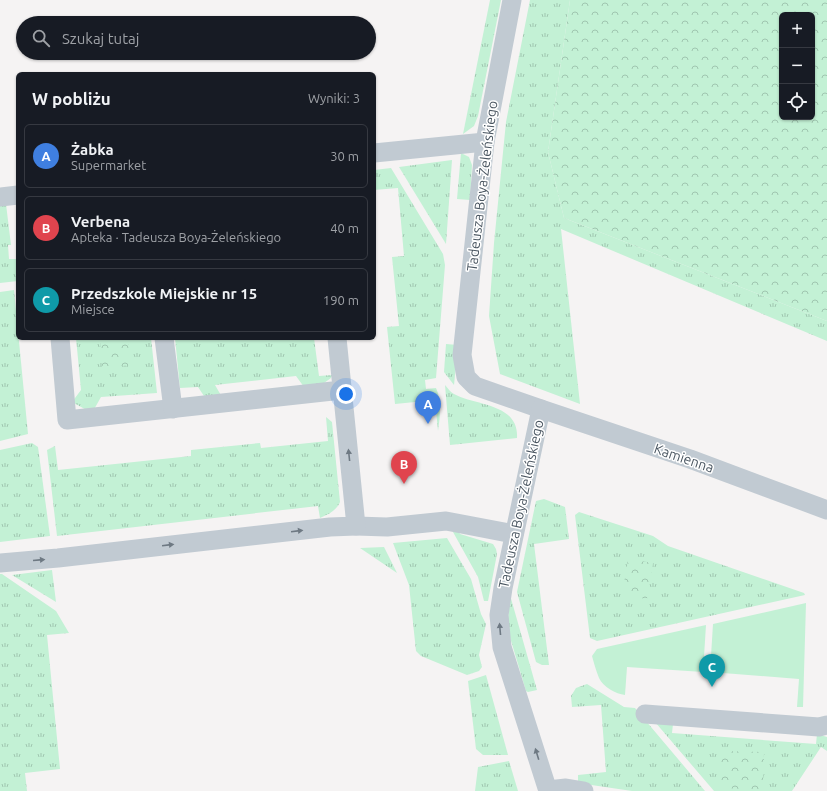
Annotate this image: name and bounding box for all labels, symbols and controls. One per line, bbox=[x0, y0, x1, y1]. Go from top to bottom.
map controls bbox=[779, 12, 815, 120]
button: + bbox=[779, 12, 815, 48]
search box bbox=[16, 16, 376, 60]
icon: search bbox=[30, 27, 52, 49]
text: Szukaj tutaj bbox=[62, 30, 139, 47]
button: − bbox=[779, 48, 815, 84]
button: locate bbox=[779, 84, 815, 120]
text: W pobliżu bbox=[32, 89, 111, 108]
text: Wyniki: 3 bbox=[308, 91, 360, 105]
street label: Tadeusza Boya-Żeleńskiego bbox=[464, 100, 500, 272]
text: Żabka bbox=[71, 141, 114, 158]
text: A bbox=[41, 149, 51, 163]
text: 30 m bbox=[330, 149, 359, 163]
text: Supermarket bbox=[71, 158, 146, 172]
text: Verbena bbox=[71, 213, 130, 230]
text: B bbox=[42, 221, 50, 235]
text: 40 m bbox=[330, 221, 359, 235]
text: Apteka · Tadeusza Boya-Żeleńskiego bbox=[71, 230, 281, 244]
text: Przedszkole Miejskie nr 15 bbox=[71, 285, 257, 302]
text: C bbox=[42, 293, 50, 307]
text: 190 m bbox=[323, 293, 359, 307]
text: Miejsce bbox=[71, 302, 115, 316]
your location bbox=[336, 384, 356, 404]
pin: A bbox=[415, 391, 441, 424]
street label: Tadeusza Boya-Żeleńskiego bbox=[495, 418, 547, 590]
street label: Kamienna bbox=[652, 440, 716, 476]
one-way arrow bbox=[346, 449, 352, 461]
pin: B bbox=[391, 451, 417, 484]
one-way arrow bbox=[291, 527, 303, 534]
one-way arrow bbox=[162, 542, 174, 549]
one-way arrow bbox=[33, 556, 45, 563]
one-way arrow bbox=[496, 623, 503, 635]
pin: C bbox=[699, 654, 725, 687]
one-way arrow bbox=[534, 747, 540, 759]

